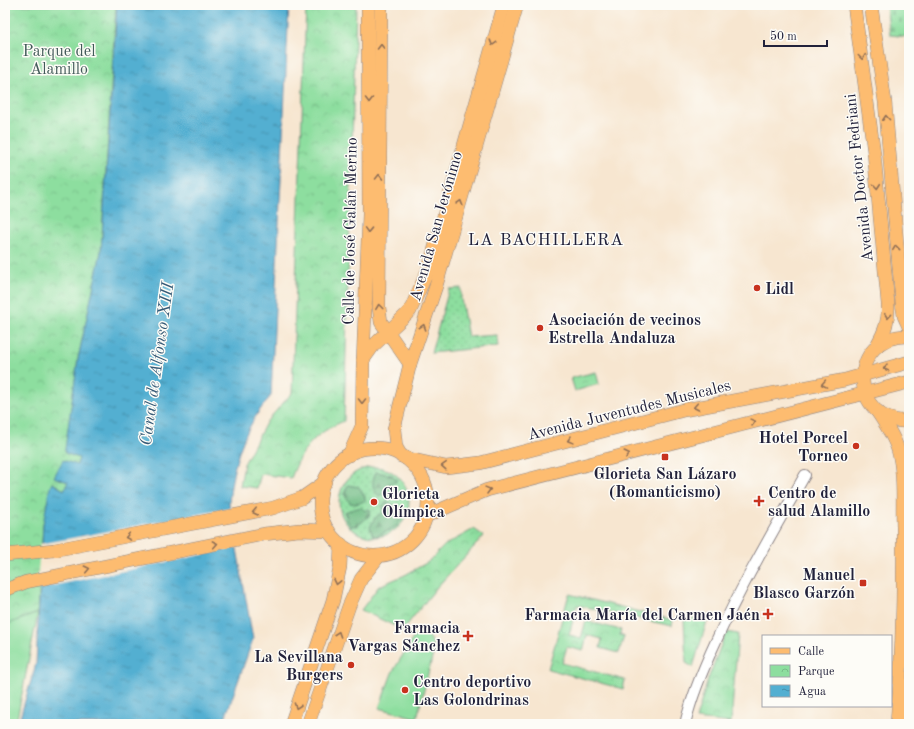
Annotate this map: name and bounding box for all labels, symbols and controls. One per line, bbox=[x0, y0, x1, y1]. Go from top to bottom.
scale bar bbox=[764, 22, 827, 48]
text: 50 m bbox=[770, 30, 797, 43]
one-way arrow bbox=[489, 39, 498, 46]
park label: Parque del Alamillo bbox=[22, 44, 96, 78]
one-way arrow bbox=[377, 44, 385, 50]
one-way arrow bbox=[857, 54, 866, 61]
street label: Avenida Doctor Fedriani bbox=[843, 93, 877, 263]
one-way arrow bbox=[365, 97, 373, 103]
one-way arrow bbox=[882, 115, 891, 121]
street label: Calle de José Galán Merino bbox=[341, 137, 361, 325]
street label: Avenida San Jerónimo bbox=[408, 150, 466, 303]
one-way arrow bbox=[375, 174, 383, 180]
one-way arrow bbox=[873, 183, 882, 189]
one-way arrow bbox=[456, 200, 464, 206]
one-way arrow bbox=[364, 227, 373, 233]
district label: LA BACHILLERA bbox=[468, 232, 624, 249]
one-way arrow bbox=[892, 245, 901, 251]
water label: Canal de Alfonso XIII bbox=[138, 279, 178, 447]
place label: Lidl bbox=[765, 282, 794, 298]
marker: Lidl bbox=[752, 283, 762, 293]
one-way arrow bbox=[375, 304, 384, 310]
place label: Asociación de vecinos Estrella Andaluza bbox=[548, 313, 701, 347]
one-way arrow bbox=[883, 313, 892, 319]
marker: Asociación de vecinos Estrella Andaluza bbox=[535, 323, 545, 333]
one-way arrow bbox=[418, 324, 427, 331]
one-way arrow bbox=[882, 364, 889, 372]
street label: Avenida Juventudes Musicales bbox=[526, 378, 733, 444]
one-way arrow bbox=[821, 379, 827, 387]
one-way arrow bbox=[358, 398, 366, 404]
one-way arrow bbox=[693, 403, 699, 411]
one-way arrow bbox=[749, 418, 756, 427]
place label: Hotel Porcel Torneo bbox=[759, 431, 848, 465]
one-way arrow bbox=[567, 435, 574, 443]
marker: Hotel Porcel Torneo bbox=[851, 441, 861, 451]
one-way arrow bbox=[624, 451, 630, 459]
marker: Glorieta San Lázaro (Romanticismo) bbox=[660, 452, 670, 462]
one-way arrow bbox=[441, 461, 447, 470]
place label: Glorieta San Lázaro (Romanticismo) bbox=[594, 467, 736, 501]
one-way arrow bbox=[484, 486, 491, 495]
place label: Centro de salud Alamillo bbox=[768, 486, 870, 520]
place label: Glorieta Olímpica bbox=[382, 487, 445, 521]
marker: Centro de salud Alamillo bbox=[753, 495, 765, 507]
marker: Glorieta Olímpica bbox=[369, 497, 379, 507]
one-way arrow bbox=[252, 507, 259, 515]
one-way arrow bbox=[125, 532, 131, 541]
one-way arrow bbox=[211, 540, 218, 548]
one-way arrow bbox=[84, 566, 90, 574]
place label: Manuel Blasco Garzón bbox=[753, 568, 855, 602]
marker: Manuel Blasco Garzón bbox=[858, 578, 868, 588]
one-way arrow bbox=[333, 579, 341, 586]
place label: Farmacia María del Carmen Jaén bbox=[524, 608, 760, 624]
marker: Farmacia María del Carmen Jaén bbox=[763, 609, 773, 619]
place label: Farmacia Vargas Sánchez bbox=[347, 621, 460, 655]
one-way arrow bbox=[334, 631, 342, 638]
marker: Farmacia Vargas Sánchez bbox=[463, 631, 473, 641]
legend bbox=[762, 635, 892, 707]
text: Calle bbox=[798, 646, 824, 658]
place label: La Sevillana Burgers bbox=[254, 650, 343, 684]
marker: La Sevillana Burgers bbox=[346, 660, 356, 670]
text: Parque bbox=[798, 666, 835, 678]
place label: Centro deportivo Las Golondrinas bbox=[413, 675, 531, 709]
marker: Centro deportivo Las Golondrinas bbox=[400, 685, 410, 695]
text: Agua bbox=[798, 686, 826, 698]
one-way arrow bbox=[293, 703, 302, 710]

